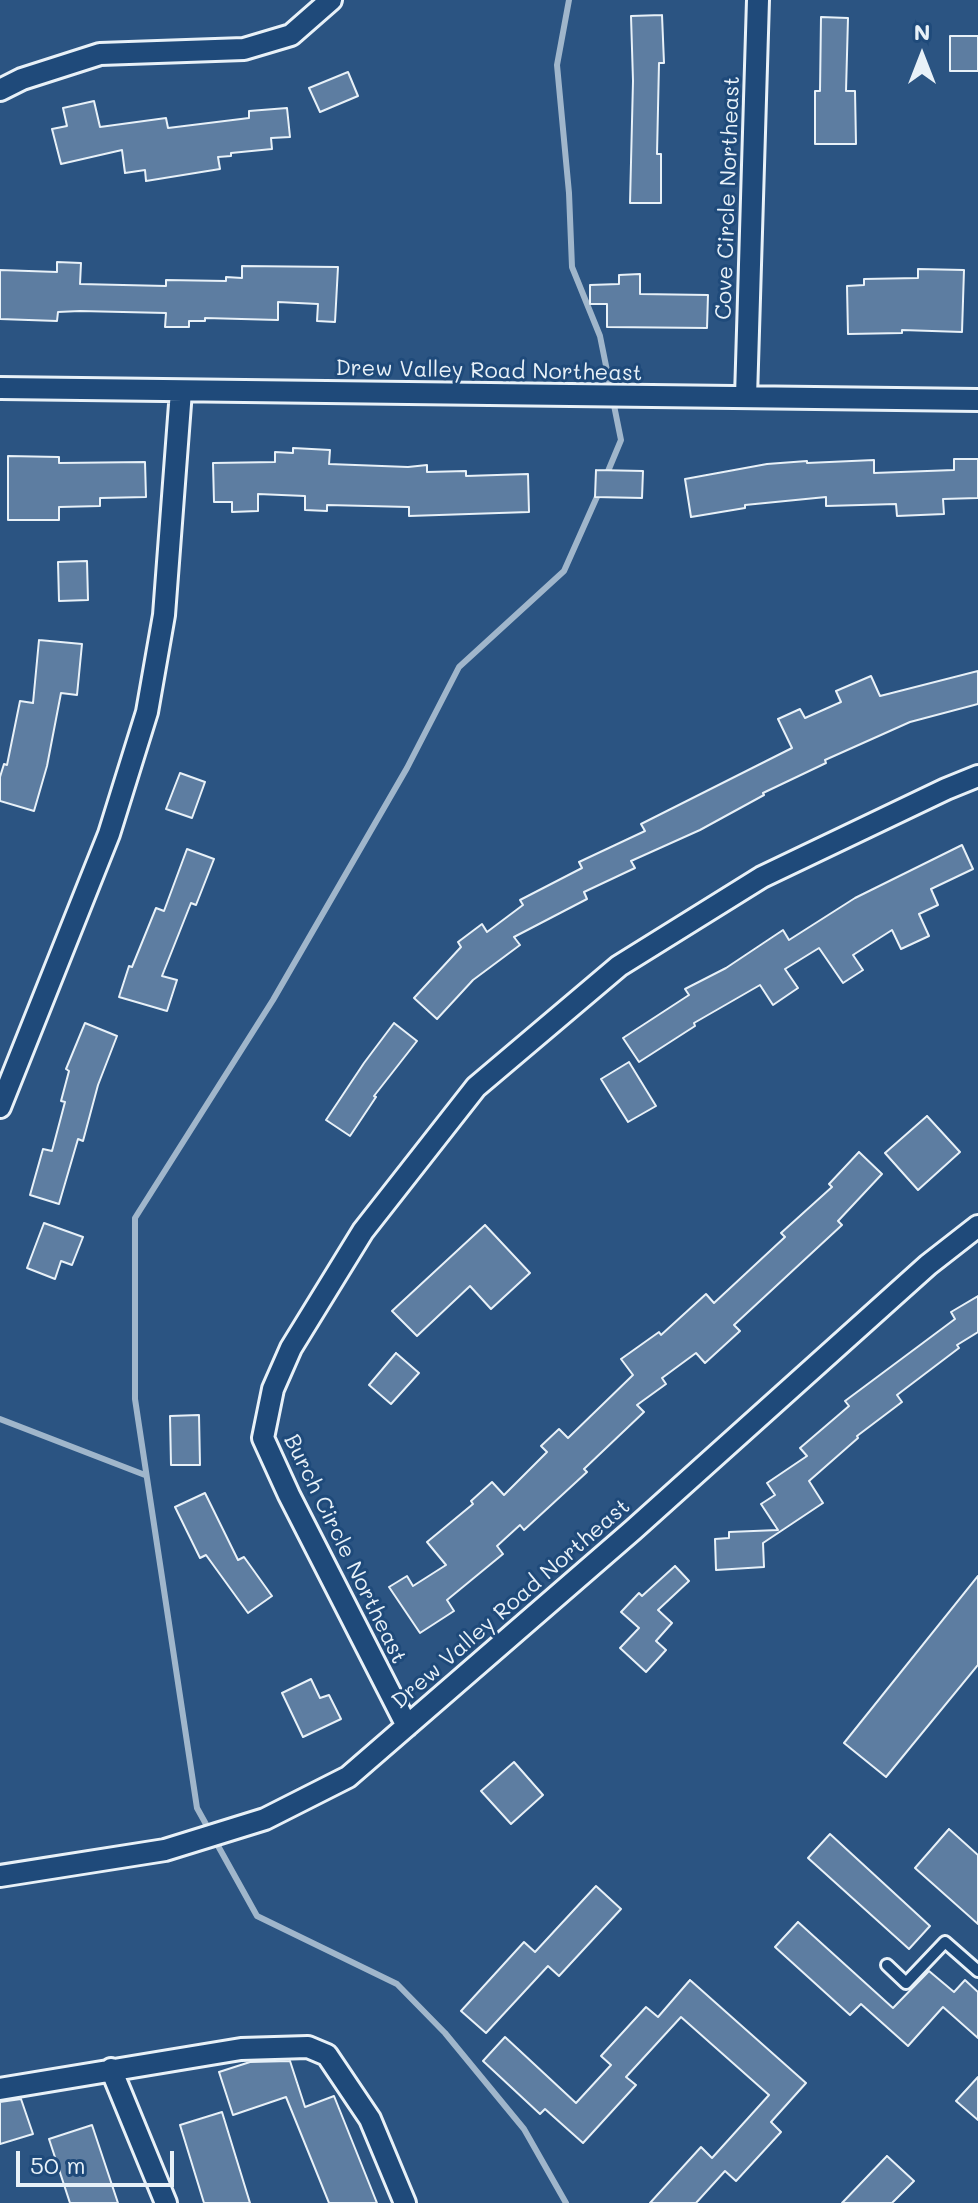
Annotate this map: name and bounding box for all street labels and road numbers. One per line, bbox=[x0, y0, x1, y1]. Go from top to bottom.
street label: Cove Circle Northeast bbox=[711, 76, 745, 320]
street label: Drew Valley Road Northeast bbox=[335, 355, 643, 387]
street label: Burch Circle Northeast bbox=[278, 1430, 412, 1668]
street label: Drew Valley Road Northeast bbox=[387, 1493, 635, 1715]

